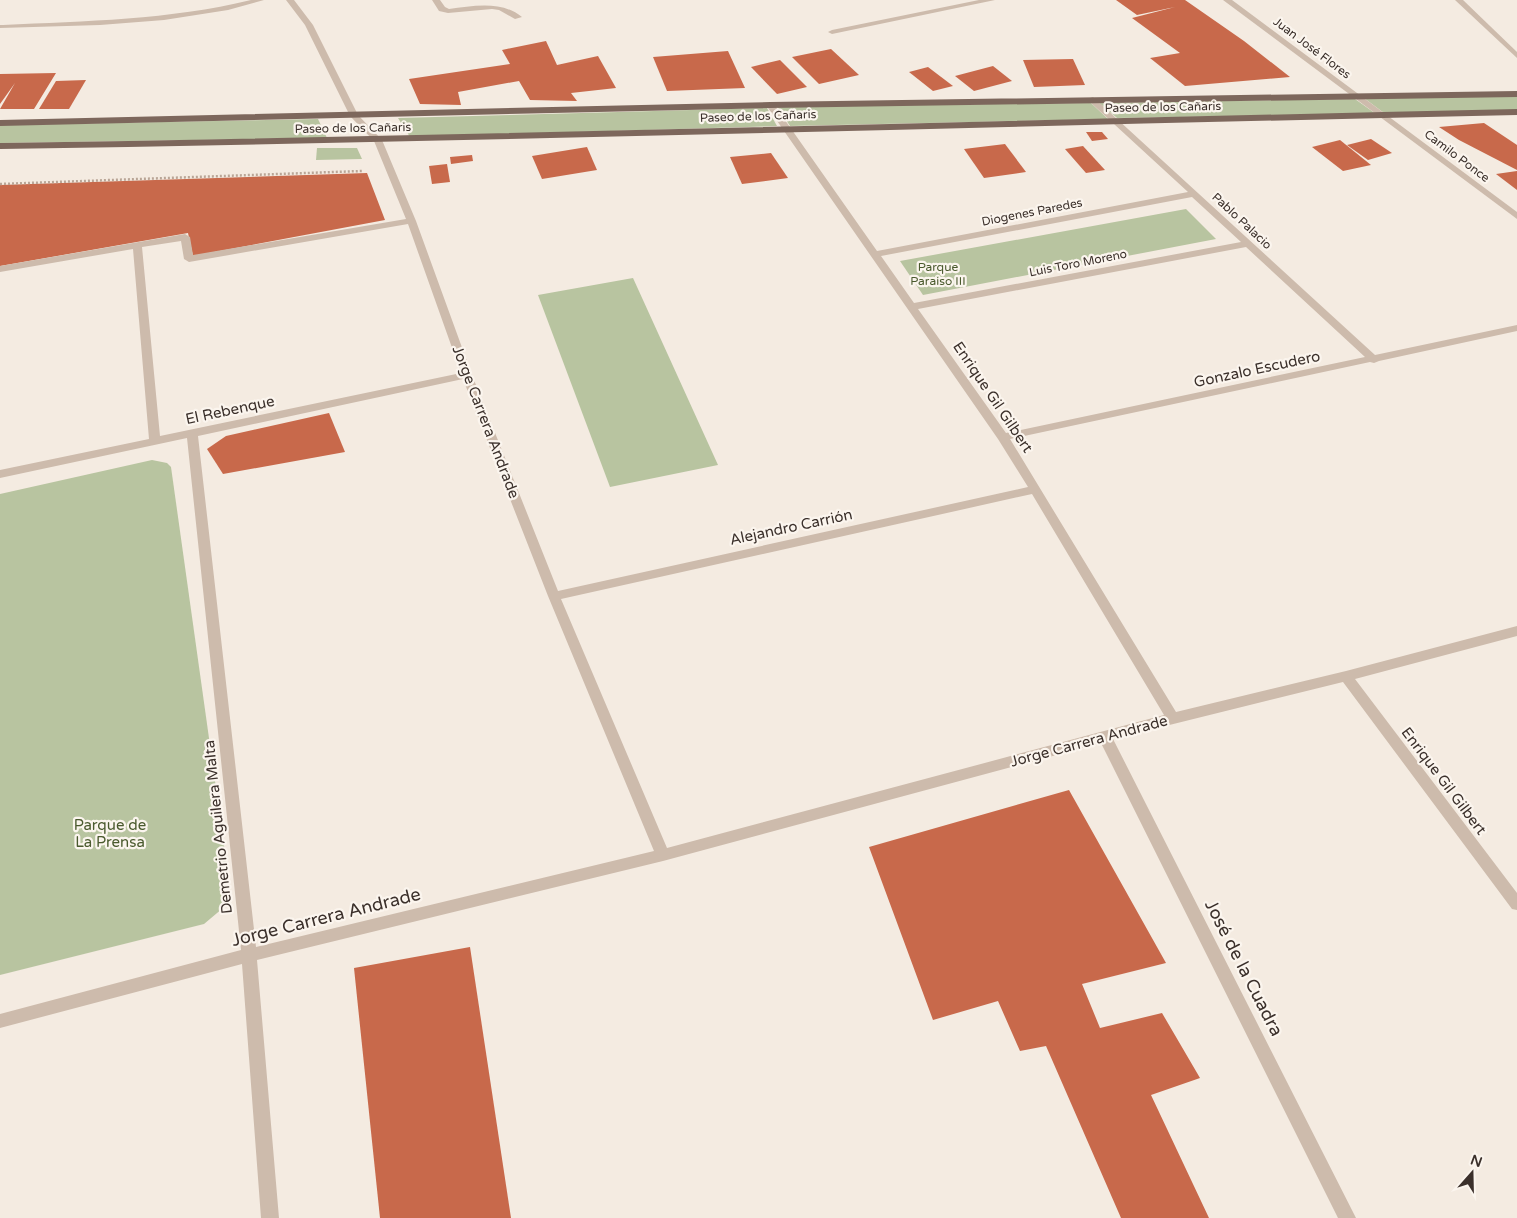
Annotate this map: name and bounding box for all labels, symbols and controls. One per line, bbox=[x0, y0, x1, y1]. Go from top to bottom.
street label: Juan José Flores bbox=[1271, 14, 1354, 82]
street label: Paseo de los Cañaris bbox=[1105, 99, 1222, 115]
street label: Paseo de los Cañaris bbox=[699, 107, 817, 125]
street label: Paseo de los Cañaris bbox=[295, 120, 412, 136]
street label: Camilo Ponce bbox=[1422, 127, 1493, 185]
street label: Pablo Palacio bbox=[1209, 190, 1275, 252]
street label: Diogenes Paredes bbox=[980, 195, 1084, 229]
street label: Luis Toro Moreno bbox=[1028, 247, 1128, 279]
park label: Parque Paraiso III bbox=[910, 260, 966, 288]
street label: Enrique Gil Gilbert bbox=[949, 338, 1037, 456]
street label: Jorge Carrera Andrade bbox=[449, 343, 523, 501]
street label: Gonzalo Escudero bbox=[1192, 347, 1322, 391]
street label: El Rebenque bbox=[184, 392, 276, 428]
street label: Alejandro Carrión bbox=[728, 505, 854, 549]
street label: Jorge Carrera Andrade bbox=[1008, 711, 1170, 771]
street label: Enrique Gil Gilbert bbox=[1398, 724, 1490, 839]
street label: Demetrio Aguilera Malta bbox=[200, 739, 236, 915]
park label: Parque de La Prensa bbox=[74, 816, 146, 851]
street label: Jorge Carrera Andrade bbox=[229, 883, 423, 951]
street label: José de la Cuadra bbox=[1200, 896, 1288, 1040]
north arrow bbox=[1447, 1148, 1497, 1198]
text: N bbox=[1468, 1151, 1484, 1171]

